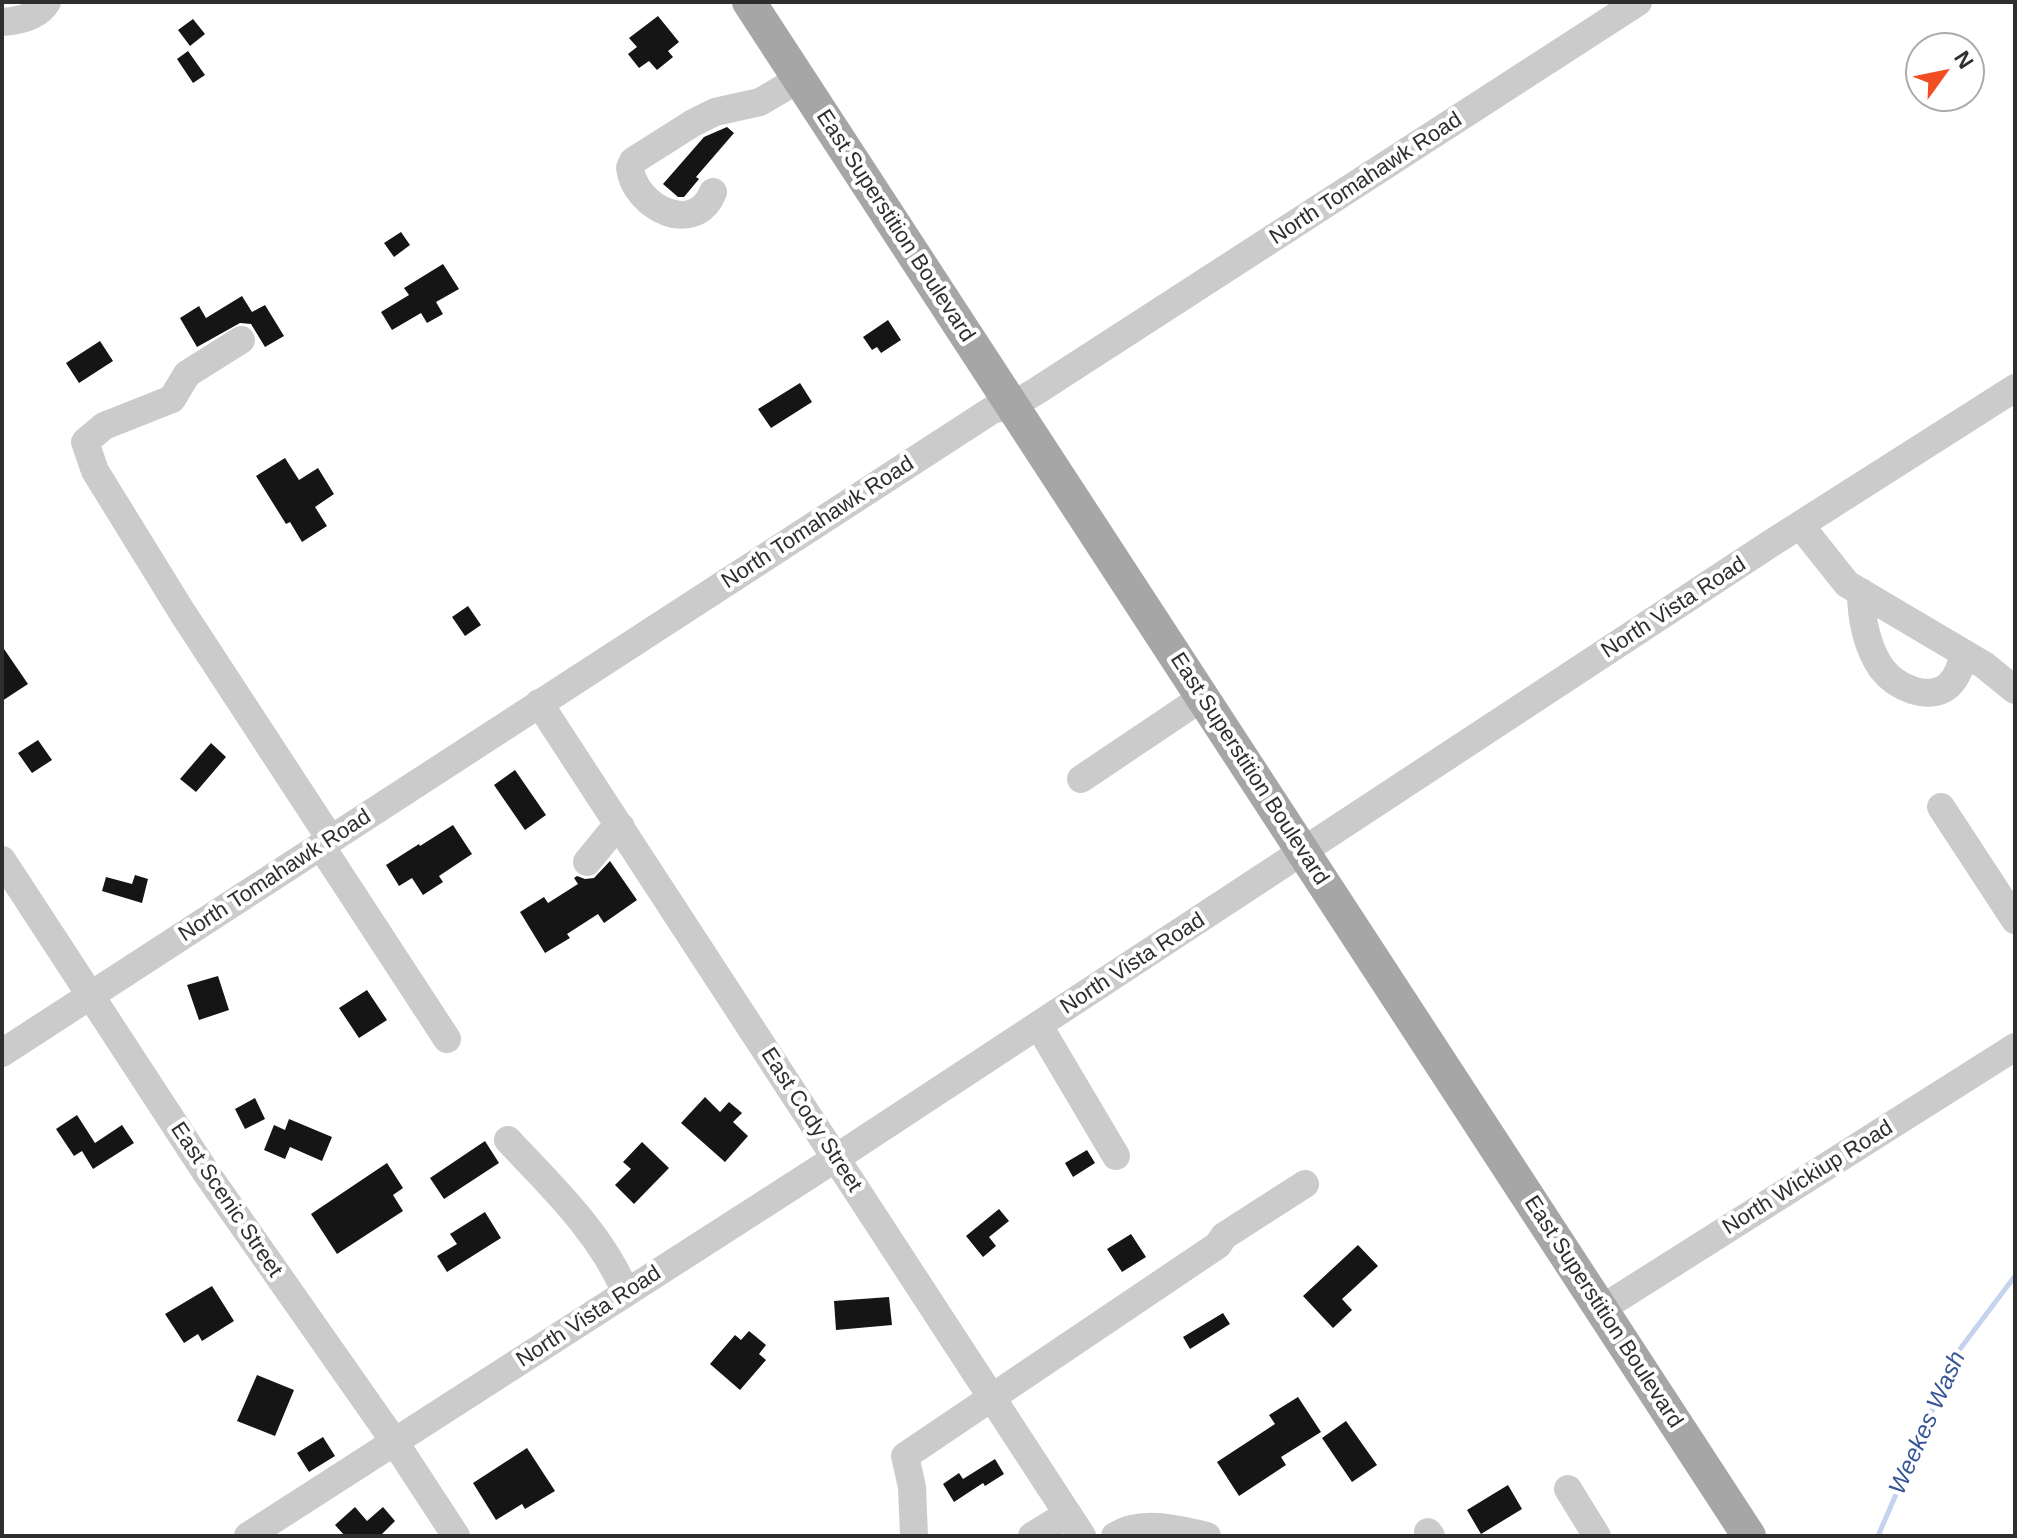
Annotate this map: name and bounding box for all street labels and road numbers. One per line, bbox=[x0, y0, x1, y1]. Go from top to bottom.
street label: East Superstition Boulevard bbox=[810, 105, 980, 347]
street label: North Tomahawk Road bbox=[1265, 107, 1467, 251]
street label: North Tomahawk Road bbox=[717, 451, 919, 595]
street label: North Vista Road bbox=[1597, 551, 1751, 665]
street label: East Superstition Boulevard bbox=[1164, 648, 1334, 890]
street label: North Tomahawk Road bbox=[174, 804, 376, 948]
street label: North Vista Road bbox=[1056, 907, 1210, 1021]
street label: East Cody Street bbox=[755, 1043, 867, 1197]
street label: North Wickiup Road bbox=[1718, 1115, 1898, 1241]
street label: East Scenic Street bbox=[164, 1118, 288, 1282]
street label: East Superstition Boulevard bbox=[1518, 1191, 1688, 1433]
street label: North Vista Road bbox=[512, 1260, 666, 1374]

